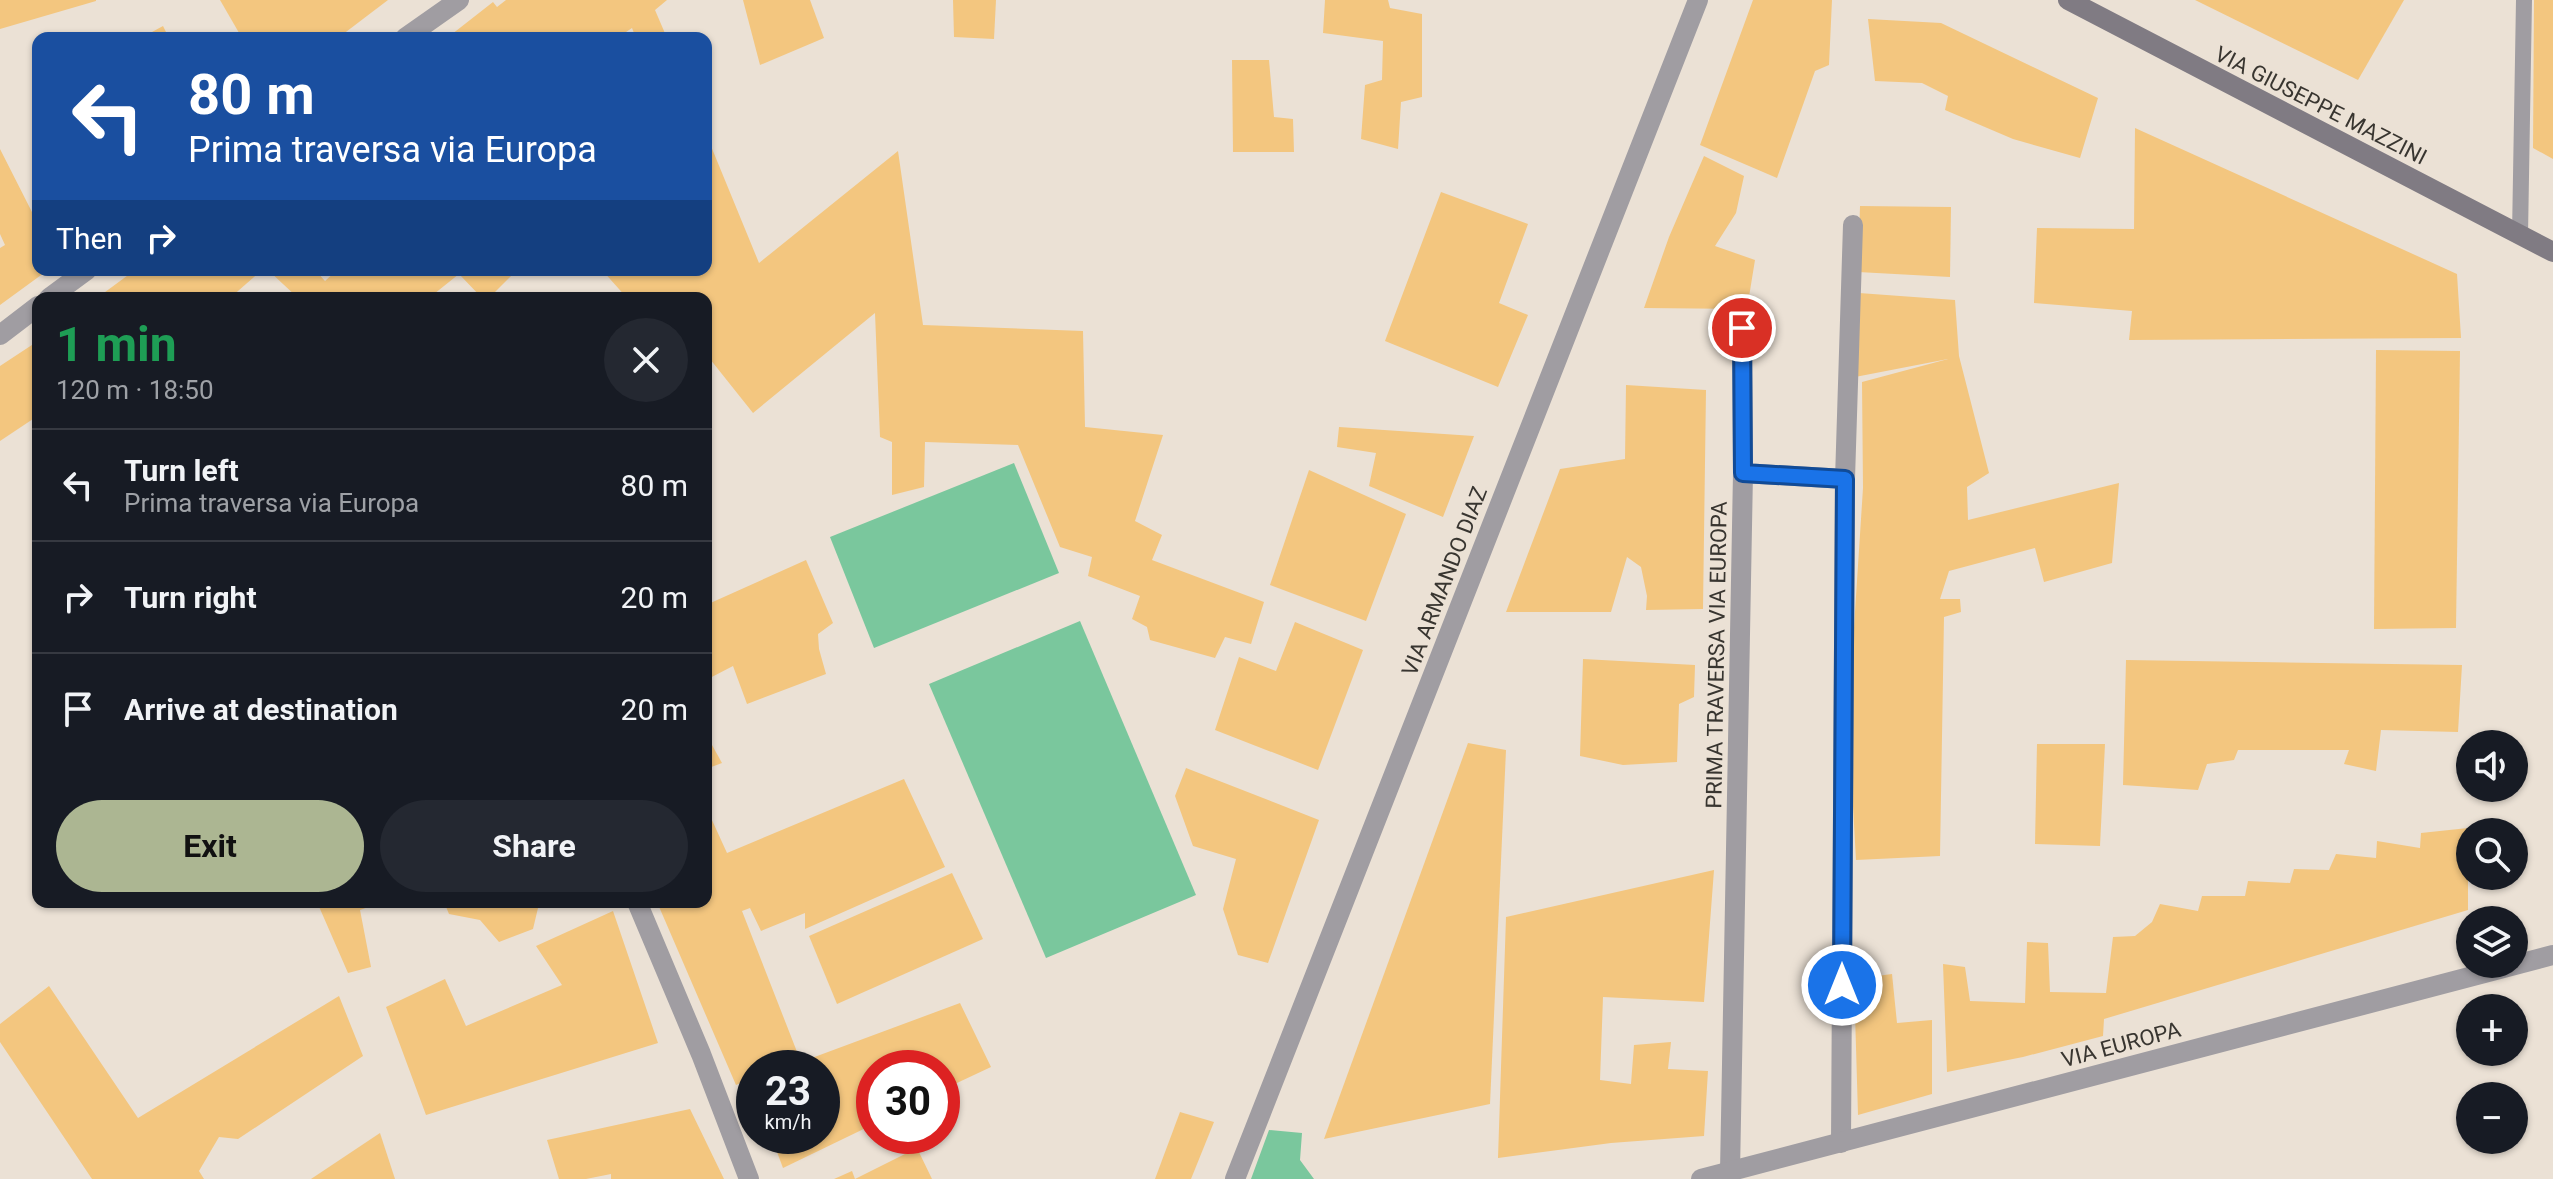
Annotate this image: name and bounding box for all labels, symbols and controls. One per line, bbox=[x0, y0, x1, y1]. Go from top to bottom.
street label: VIA GIUSEPPE MAZZINI bbox=[2211, 41, 2431, 170]
text: 80 m bbox=[188, 62, 315, 128]
icon: left bbox=[56, 64, 160, 168]
text: Prima traversa via Europa bbox=[188, 129, 597, 171]
icon: right bbox=[139, 216, 183, 260]
text: Then bbox=[56, 221, 123, 256]
pin bbox=[1708, 294, 1776, 362]
icon: arrive bbox=[1720, 306, 1764, 350]
text: 1 min bbox=[56, 316, 177, 373]
button: close bbox=[604, 318, 688, 402]
text: 120 m · 18:50 bbox=[56, 375, 214, 405]
text: Turn left bbox=[124, 453, 239, 488]
icon: left bbox=[56, 463, 100, 507]
text: 80 m bbox=[621, 468, 688, 503]
street label: VIA ARMANDO DIAZ bbox=[1397, 483, 1492, 679]
text: Prima traversa via Europa bbox=[124, 488, 419, 518]
street label: PRIMA TRAVERSA VIA EUROPA bbox=[1701, 500, 1732, 809]
icon: right bbox=[56, 575, 100, 619]
text: Turn right bbox=[124, 580, 257, 615]
text: 20 m bbox=[621, 580, 688, 615]
icon: arrive bbox=[56, 687, 100, 731]
text: Arrive at destination bbox=[124, 692, 398, 727]
text: 20 m bbox=[621, 692, 688, 727]
map controls bbox=[2456, 730, 2528, 1154]
button: sound bbox=[2456, 730, 2528, 802]
button: Exit bbox=[56, 800, 364, 892]
button: Share bbox=[380, 800, 688, 892]
button: search bbox=[2456, 818, 2528, 890]
button: layers bbox=[2456, 906, 2528, 978]
position arrow bbox=[1800, 943, 1884, 1027]
button: + bbox=[2456, 994, 2528, 1066]
street label: VIA EUROPA bbox=[2059, 1016, 2184, 1072]
speed limit sign: 30 bbox=[856, 1050, 960, 1154]
text: 23 bbox=[765, 1068, 811, 1115]
button: − bbox=[2456, 1082, 2528, 1154]
text: km/h bbox=[765, 1110, 811, 1134]

